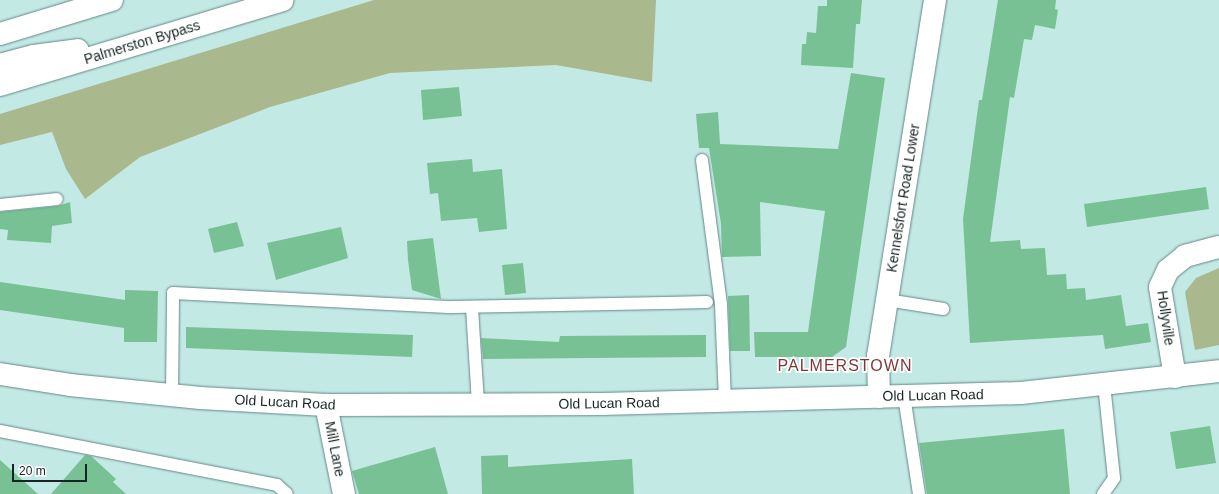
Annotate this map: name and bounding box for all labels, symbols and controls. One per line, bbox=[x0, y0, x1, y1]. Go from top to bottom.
street label: Palmerston Bypass bbox=[82, 16, 202, 68]
street label: Kennelsfort Road Lower bbox=[883, 123, 923, 273]
street label: Hollyville bbox=[1154, 289, 1178, 347]
district label: PALMERSTOWN bbox=[778, 356, 912, 376]
street label: Old Lucan Road bbox=[882, 386, 984, 404]
street label: Old Lucan Road bbox=[234, 391, 336, 413]
street label: Old Lucan Road bbox=[558, 394, 660, 412]
street label: Mill Lane bbox=[321, 420, 349, 478]
scale bar bbox=[14, 456, 89, 482]
text: 20 m bbox=[19, 464, 46, 478]

